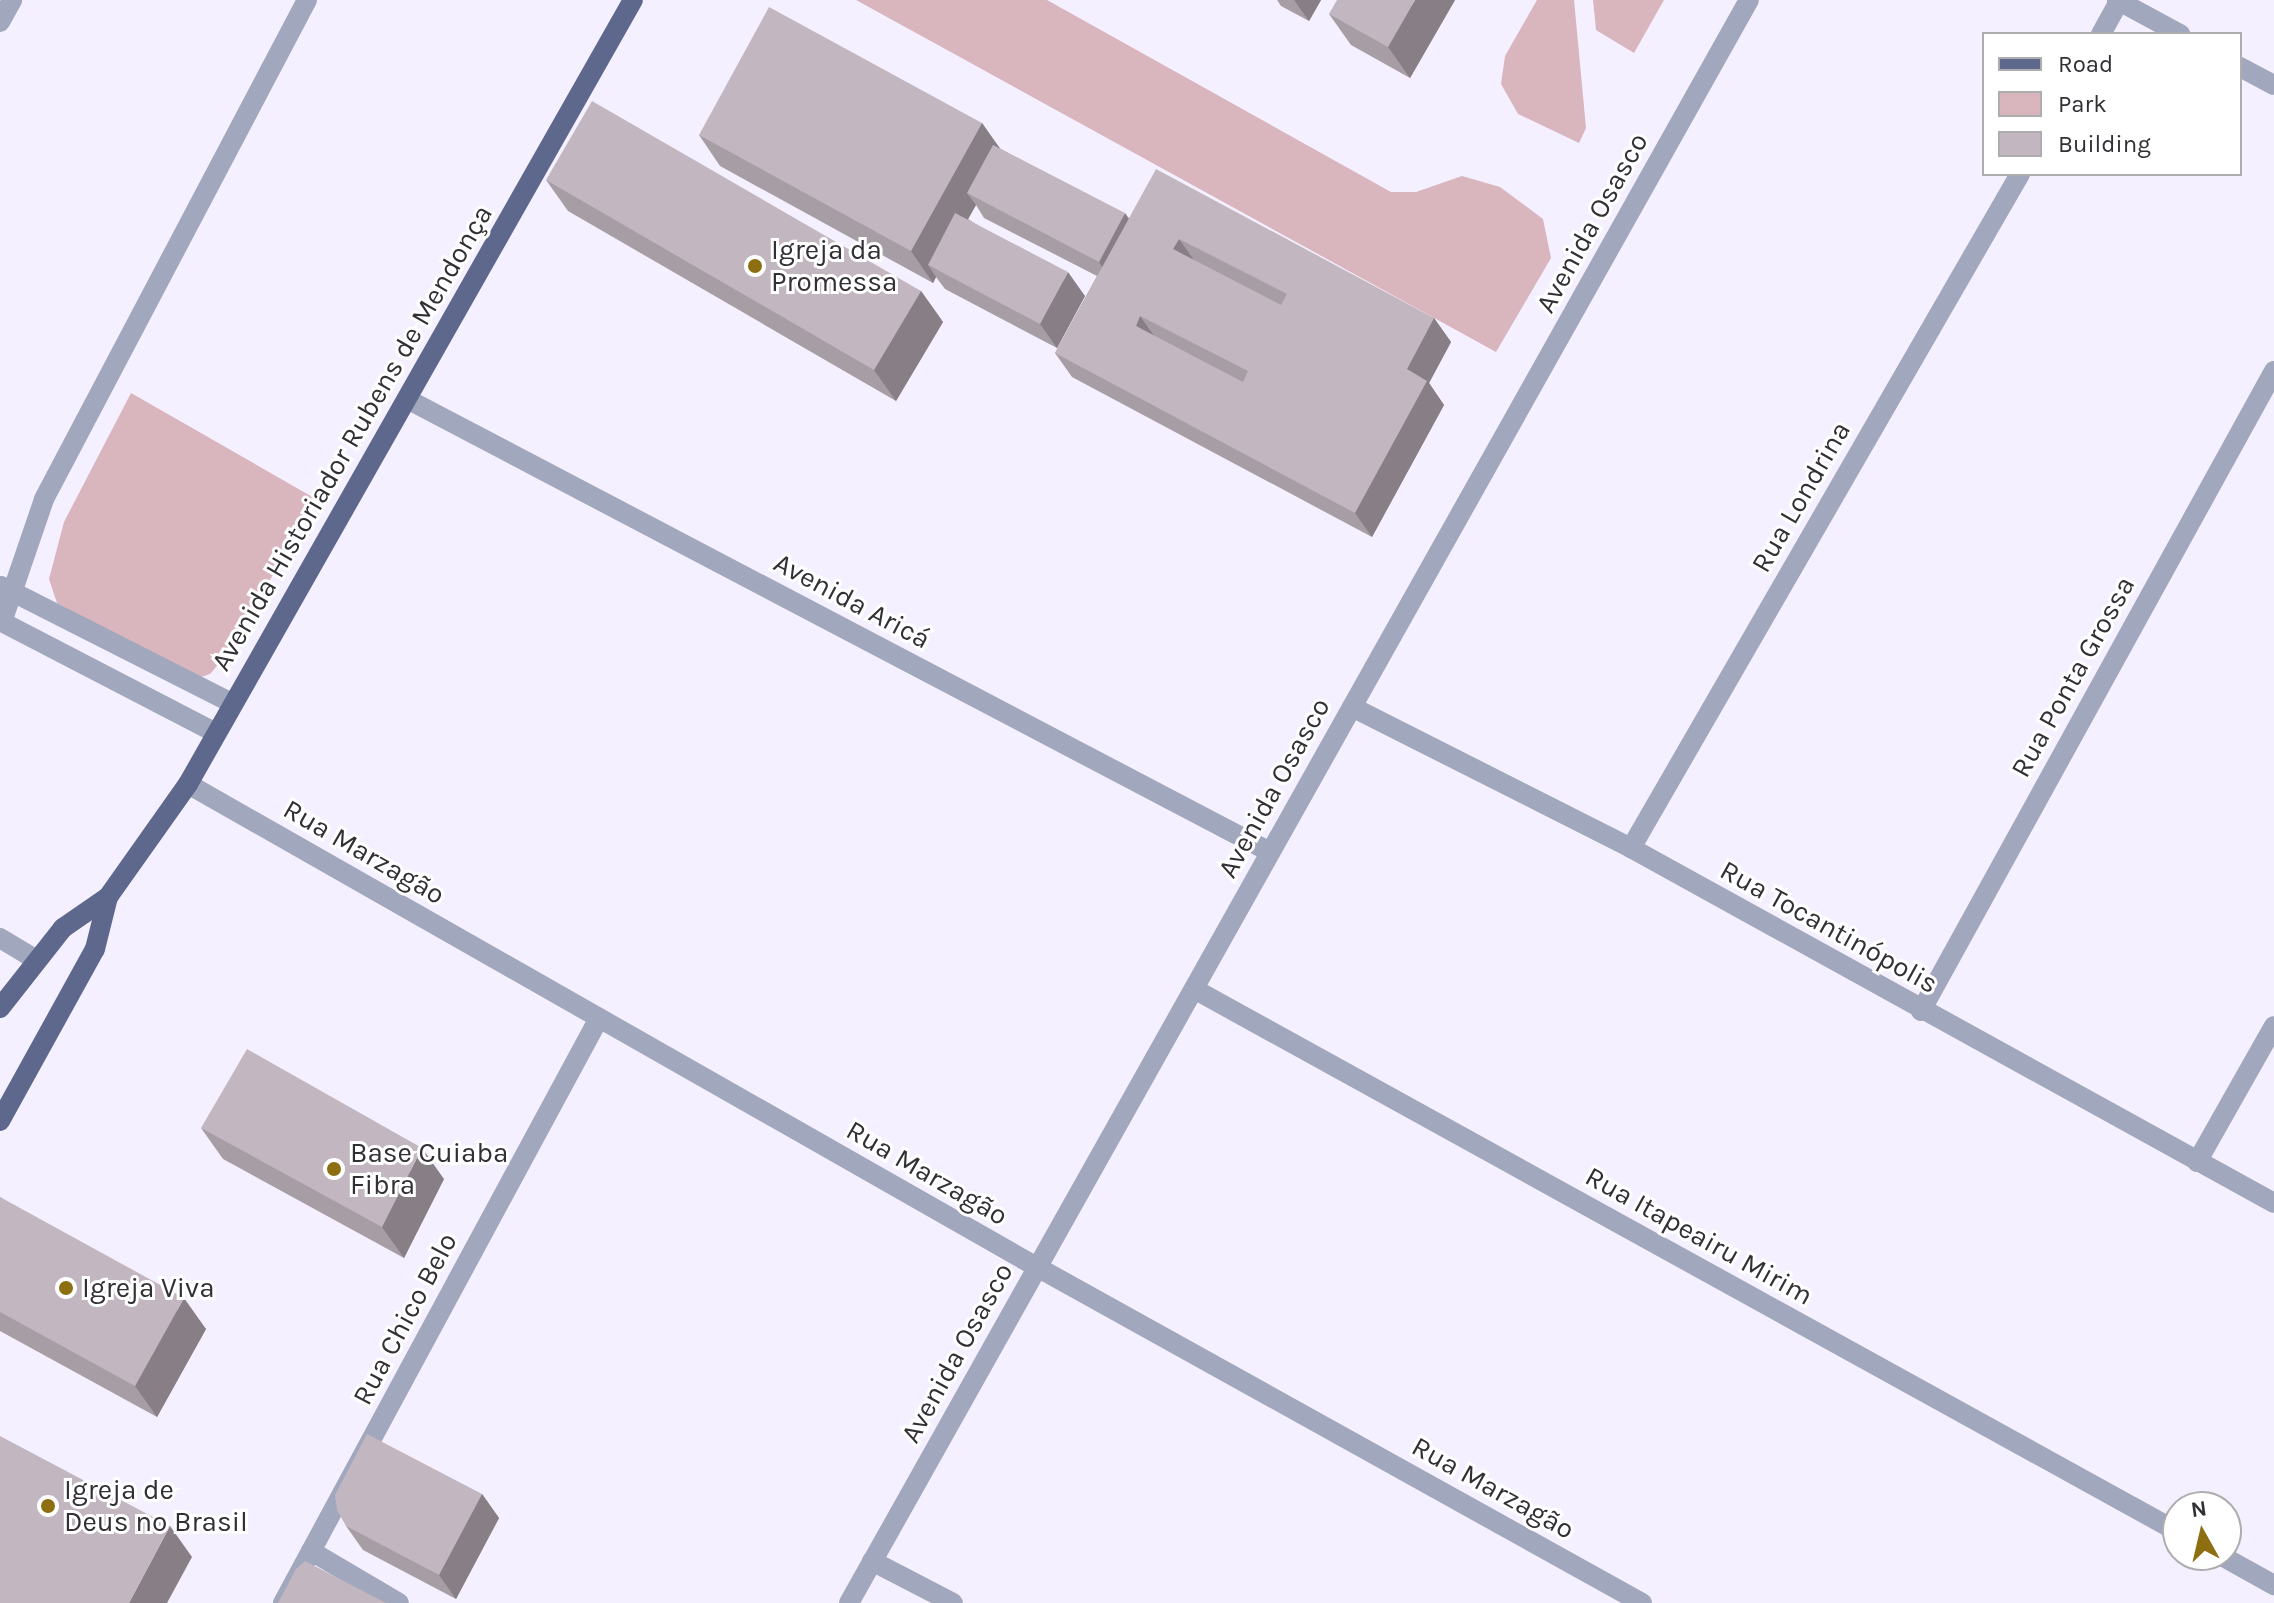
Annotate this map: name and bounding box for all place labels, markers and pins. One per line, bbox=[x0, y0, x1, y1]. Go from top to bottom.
place label: Igreja da Promessa bbox=[771, 233, 897, 299]
marker: Igreja da Promessa bbox=[746, 257, 764, 275]
place label: Base Cuiaba Fibra bbox=[350, 1136, 508, 1202]
marker: Base Cuiaba Fibra bbox=[325, 1160, 343, 1178]
place label: Igreja Viva bbox=[82, 1271, 215, 1305]
marker: Igreja Viva bbox=[57, 1279, 75, 1297]
place label: Igreja de Deus no Brasil bbox=[64, 1473, 248, 1539]
marker: Igreja de Deus no Brasil bbox=[39, 1497, 57, 1515]

